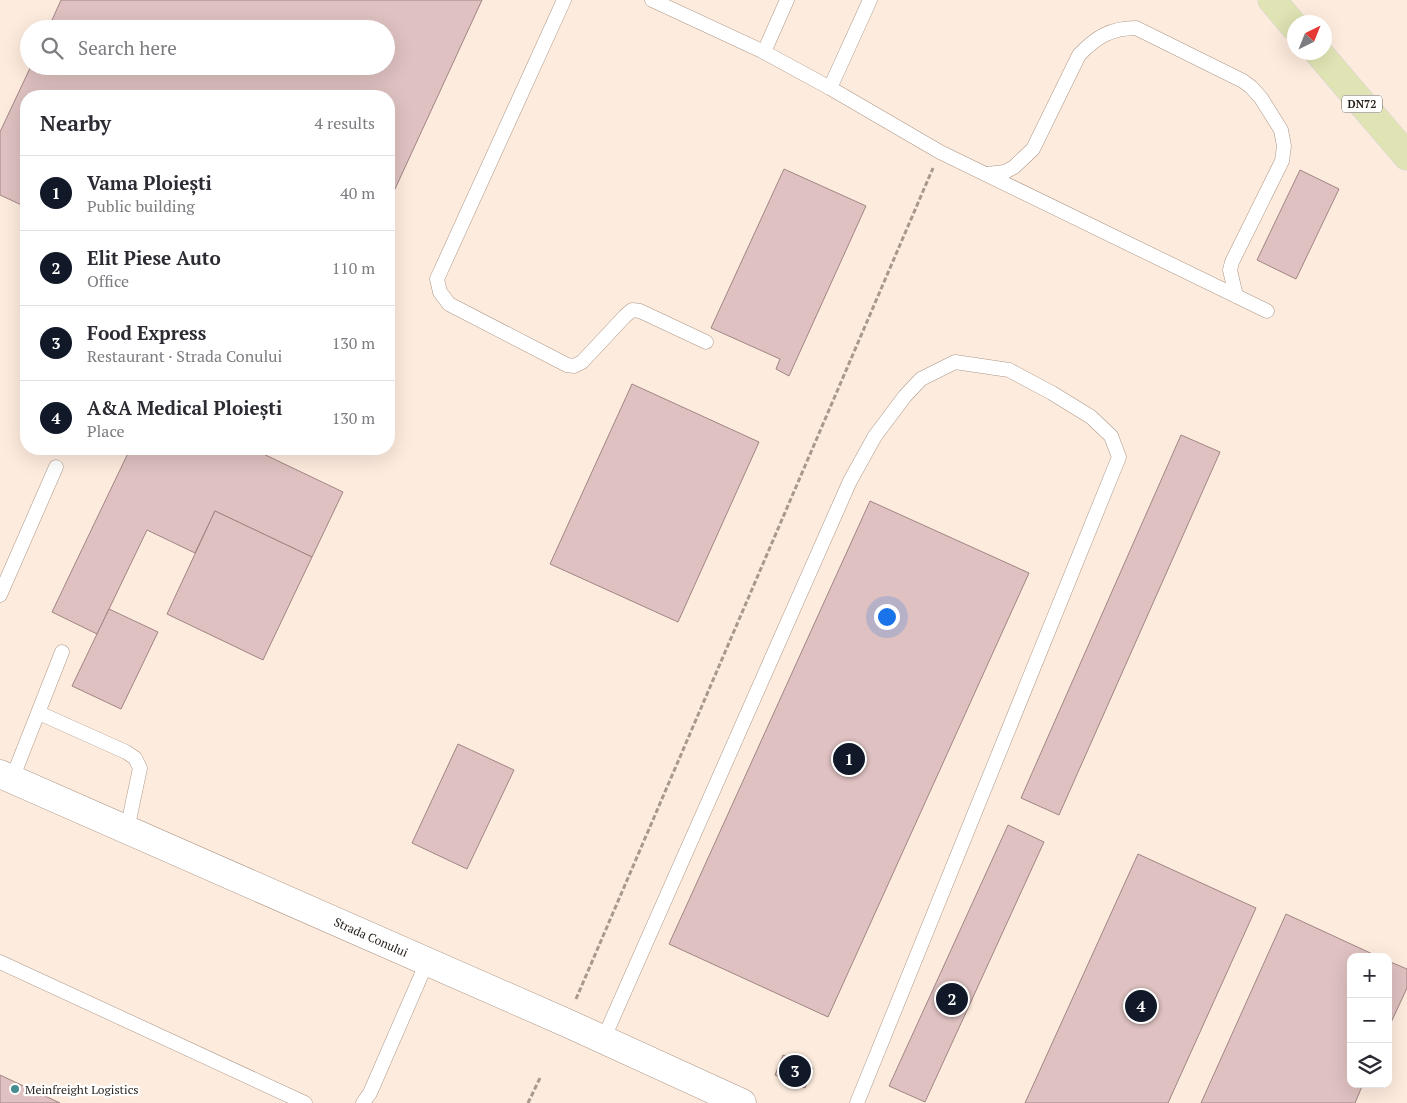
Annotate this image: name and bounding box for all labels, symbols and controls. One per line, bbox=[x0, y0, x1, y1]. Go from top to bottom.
north arrow bbox=[1287, 15, 1332, 60]
search box bbox=[20, 20, 395, 75]
icon: search bbox=[38, 34, 66, 62]
text: Search here bbox=[78, 35, 177, 60]
road number: DN72 bbox=[1342, 96, 1382, 112]
text: Nearby bbox=[40, 109, 111, 137]
text: 4 results bbox=[315, 112, 375, 134]
text: Vama Ploiești bbox=[87, 170, 212, 195]
text: 1 bbox=[51, 182, 61, 204]
text: 40 m bbox=[340, 182, 375, 204]
text: Public building bbox=[87, 195, 195, 217]
text: Elit Piese Auto bbox=[87, 245, 221, 270]
text: 2 bbox=[51, 257, 61, 279]
text: 110 m bbox=[332, 257, 375, 279]
text: Office bbox=[87, 270, 129, 292]
text: Food Express bbox=[87, 320, 206, 345]
text: 3 bbox=[51, 332, 61, 354]
text: 130 m bbox=[332, 332, 375, 354]
text: Restaurant · Strada Conului bbox=[87, 345, 282, 367]
text: A&A Medical Ploiești bbox=[87, 395, 282, 420]
text: 4 bbox=[51, 407, 61, 429]
text: 130 m bbox=[332, 407, 375, 429]
text: Place bbox=[87, 420, 125, 442]
your location bbox=[874, 604, 900, 630]
pin: 1 bbox=[833, 740, 865, 778]
street label: Strada Conului bbox=[332, 914, 411, 960]
map controls bbox=[1347, 953, 1392, 1088]
button: + bbox=[1347, 953, 1392, 998]
pin: 2 bbox=[936, 980, 968, 1018]
pin: 4 bbox=[1125, 987, 1157, 1025]
button: − bbox=[1347, 998, 1392, 1043]
button: layers bbox=[1347, 1043, 1392, 1088]
pin: 3 bbox=[779, 1052, 811, 1090]
place label: Meinfreight Logistics bbox=[25, 1082, 138, 1097]
marker: Meinfreight Logistics bbox=[9, 1083, 21, 1095]

